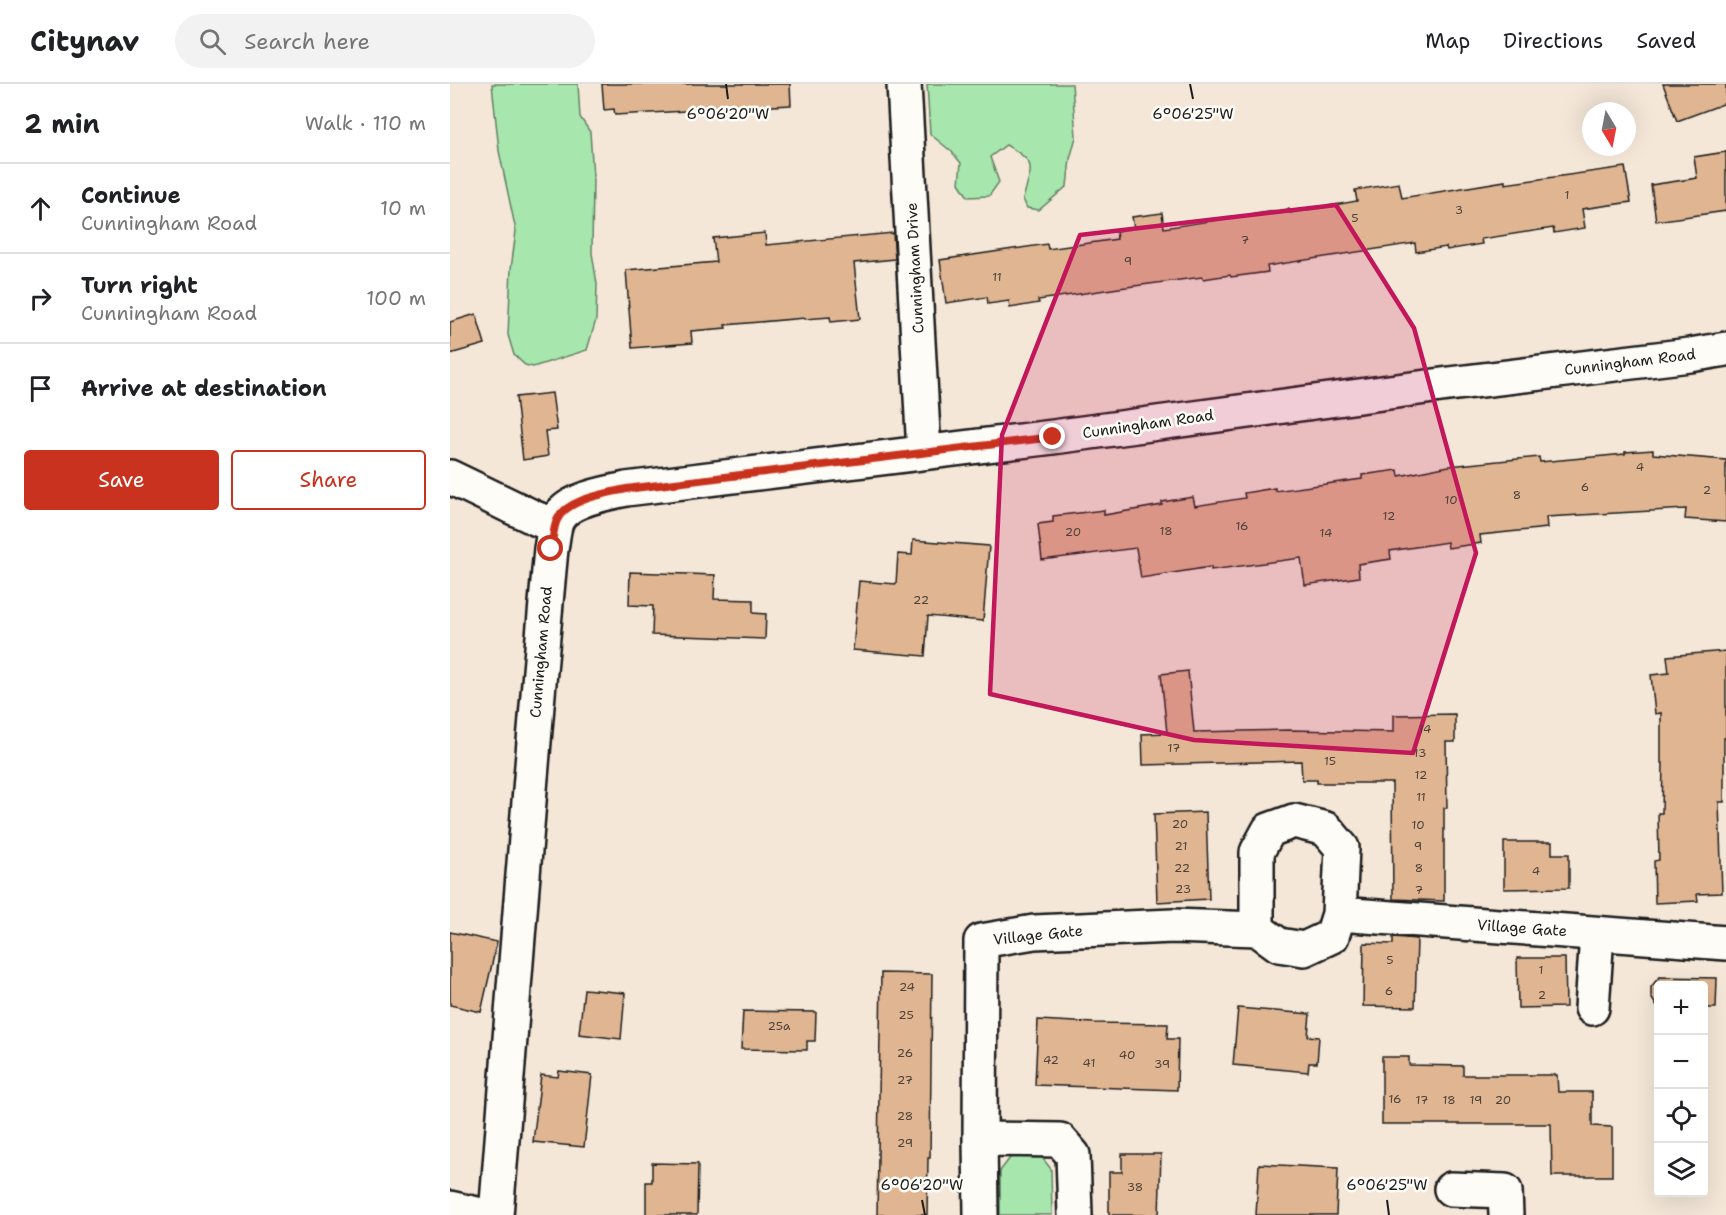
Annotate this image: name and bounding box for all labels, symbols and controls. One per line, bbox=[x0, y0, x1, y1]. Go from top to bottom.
search box bbox=[175, 14, 595, 68]
text: Citynav bbox=[30, 22, 139, 60]
icon: search bbox=[196, 25, 229, 58]
text: Search here bbox=[244, 27, 370, 56]
text: Map bbox=[1425, 27, 1470, 55]
text: Directions bbox=[1503, 27, 1603, 55]
text: Saved bbox=[1636, 27, 1696, 55]
north arrow bbox=[1582, 102, 1636, 156]
text: 6°06'20"W bbox=[687, 104, 769, 124]
text: 6°06'25"W bbox=[1152, 104, 1234, 124]
text: 2 min bbox=[24, 106, 100, 141]
text: Walk · 110 m bbox=[305, 110, 426, 136]
text: Continue bbox=[81, 181, 181, 210]
house number: 1 bbox=[1564, 187, 1570, 203]
icon: ahead bbox=[24, 192, 57, 225]
text: 10 m bbox=[380, 195, 426, 221]
street label: Cunningham Drive bbox=[902, 202, 928, 334]
house number: 3 bbox=[1455, 202, 1463, 218]
text: Cunningham Road bbox=[81, 210, 257, 236]
house number: 5 bbox=[1351, 210, 1359, 226]
house number: 7 bbox=[1241, 232, 1249, 248]
house number: 9 bbox=[1124, 253, 1132, 269]
house number: 11 bbox=[992, 269, 1002, 285]
text: Turn right bbox=[81, 271, 198, 300]
icon: right bbox=[24, 282, 57, 315]
text: 100 m bbox=[366, 285, 426, 311]
text: Cunningham Road bbox=[81, 300, 257, 326]
street label: Cunningham Road bbox=[1563, 344, 1697, 380]
icon: arrive bbox=[24, 372, 57, 405]
text: Arrive at destination bbox=[81, 374, 327, 403]
street label: Cunningham Road bbox=[1081, 405, 1215, 443]
route end bbox=[1039, 423, 1065, 449]
button: Save bbox=[24, 450, 219, 510]
button: Share bbox=[231, 450, 426, 510]
house number: 4 bbox=[1636, 459, 1644, 475]
house number: 6 bbox=[1581, 479, 1589, 495]
house number: 2 bbox=[1703, 482, 1711, 498]
house number: 8 bbox=[1513, 487, 1521, 503]
house number: 10 bbox=[1444, 492, 1458, 508]
house number: 12 bbox=[1383, 508, 1395, 524]
house number: 16 bbox=[1235, 518, 1249, 534]
house number: 18 bbox=[1159, 523, 1173, 539]
house number: 20 bbox=[1065, 524, 1081, 540]
house number: 14 bbox=[1320, 525, 1332, 541]
route start bbox=[537, 535, 563, 561]
street label: Cunningham Road bbox=[525, 585, 557, 719]
house number: 22 bbox=[913, 592, 929, 608]
house number: 14 bbox=[1419, 721, 1431, 737]
house number: 17 bbox=[1168, 740, 1180, 756]
house number: 13 bbox=[1414, 745, 1426, 761]
house number: 15 bbox=[1324, 753, 1336, 769]
house number: 12 bbox=[1415, 767, 1427, 783]
house number: 11 bbox=[1416, 789, 1426, 805]
house number: 20 bbox=[1172, 816, 1188, 832]
house number: 10 bbox=[1411, 817, 1425, 833]
house number: 21 bbox=[1175, 838, 1187, 854]
house number: 9 bbox=[1414, 838, 1422, 854]
house number: 22 bbox=[1174, 860, 1190, 876]
house number: 8 bbox=[1415, 860, 1423, 876]
house number: 4 bbox=[1532, 863, 1540, 879]
house number: 23 bbox=[1175, 881, 1191, 897]
house number: 7 bbox=[1415, 882, 1423, 898]
street label: Village Gate bbox=[1476, 915, 1568, 941]
street label: Village Gate bbox=[992, 920, 1084, 950]
house number: 5 bbox=[1386, 952, 1394, 968]
house number: 1 bbox=[1538, 962, 1544, 978]
house number: 24 bbox=[899, 979, 915, 995]
map controls bbox=[1654, 981, 1708, 1197]
button: + bbox=[1654, 981, 1708, 1035]
house number: 6 bbox=[1385, 983, 1393, 999]
house number: 2 bbox=[1538, 987, 1546, 1003]
house number: 25 bbox=[898, 1007, 914, 1023]
house number: 25a bbox=[768, 1018, 791, 1034]
button: − bbox=[1654, 1035, 1708, 1089]
house number: 26 bbox=[897, 1045, 913, 1061]
house number: 40 bbox=[1119, 1047, 1135, 1063]
house number: 42 bbox=[1043, 1052, 1059, 1068]
house number: 41 bbox=[1083, 1055, 1095, 1071]
house number: 39 bbox=[1154, 1056, 1170, 1072]
house number: 27 bbox=[897, 1072, 913, 1088]
button: locate bbox=[1654, 1089, 1708, 1143]
house number: 16 bbox=[1388, 1091, 1402, 1107]
house number: 17 bbox=[1416, 1092, 1428, 1108]
house number: 18 bbox=[1442, 1092, 1456, 1108]
house number: 19 bbox=[1470, 1092, 1482, 1108]
house number: 20 bbox=[1495, 1092, 1511, 1108]
house number: 28 bbox=[897, 1108, 913, 1124]
house number: 29 bbox=[897, 1135, 913, 1151]
button: layers bbox=[1654, 1143, 1708, 1197]
text: 6°06'20"W bbox=[881, 1175, 963, 1195]
text: 6°06'25"W bbox=[1346, 1175, 1428, 1195]
house number: 38 bbox=[1127, 1179, 1143, 1195]

